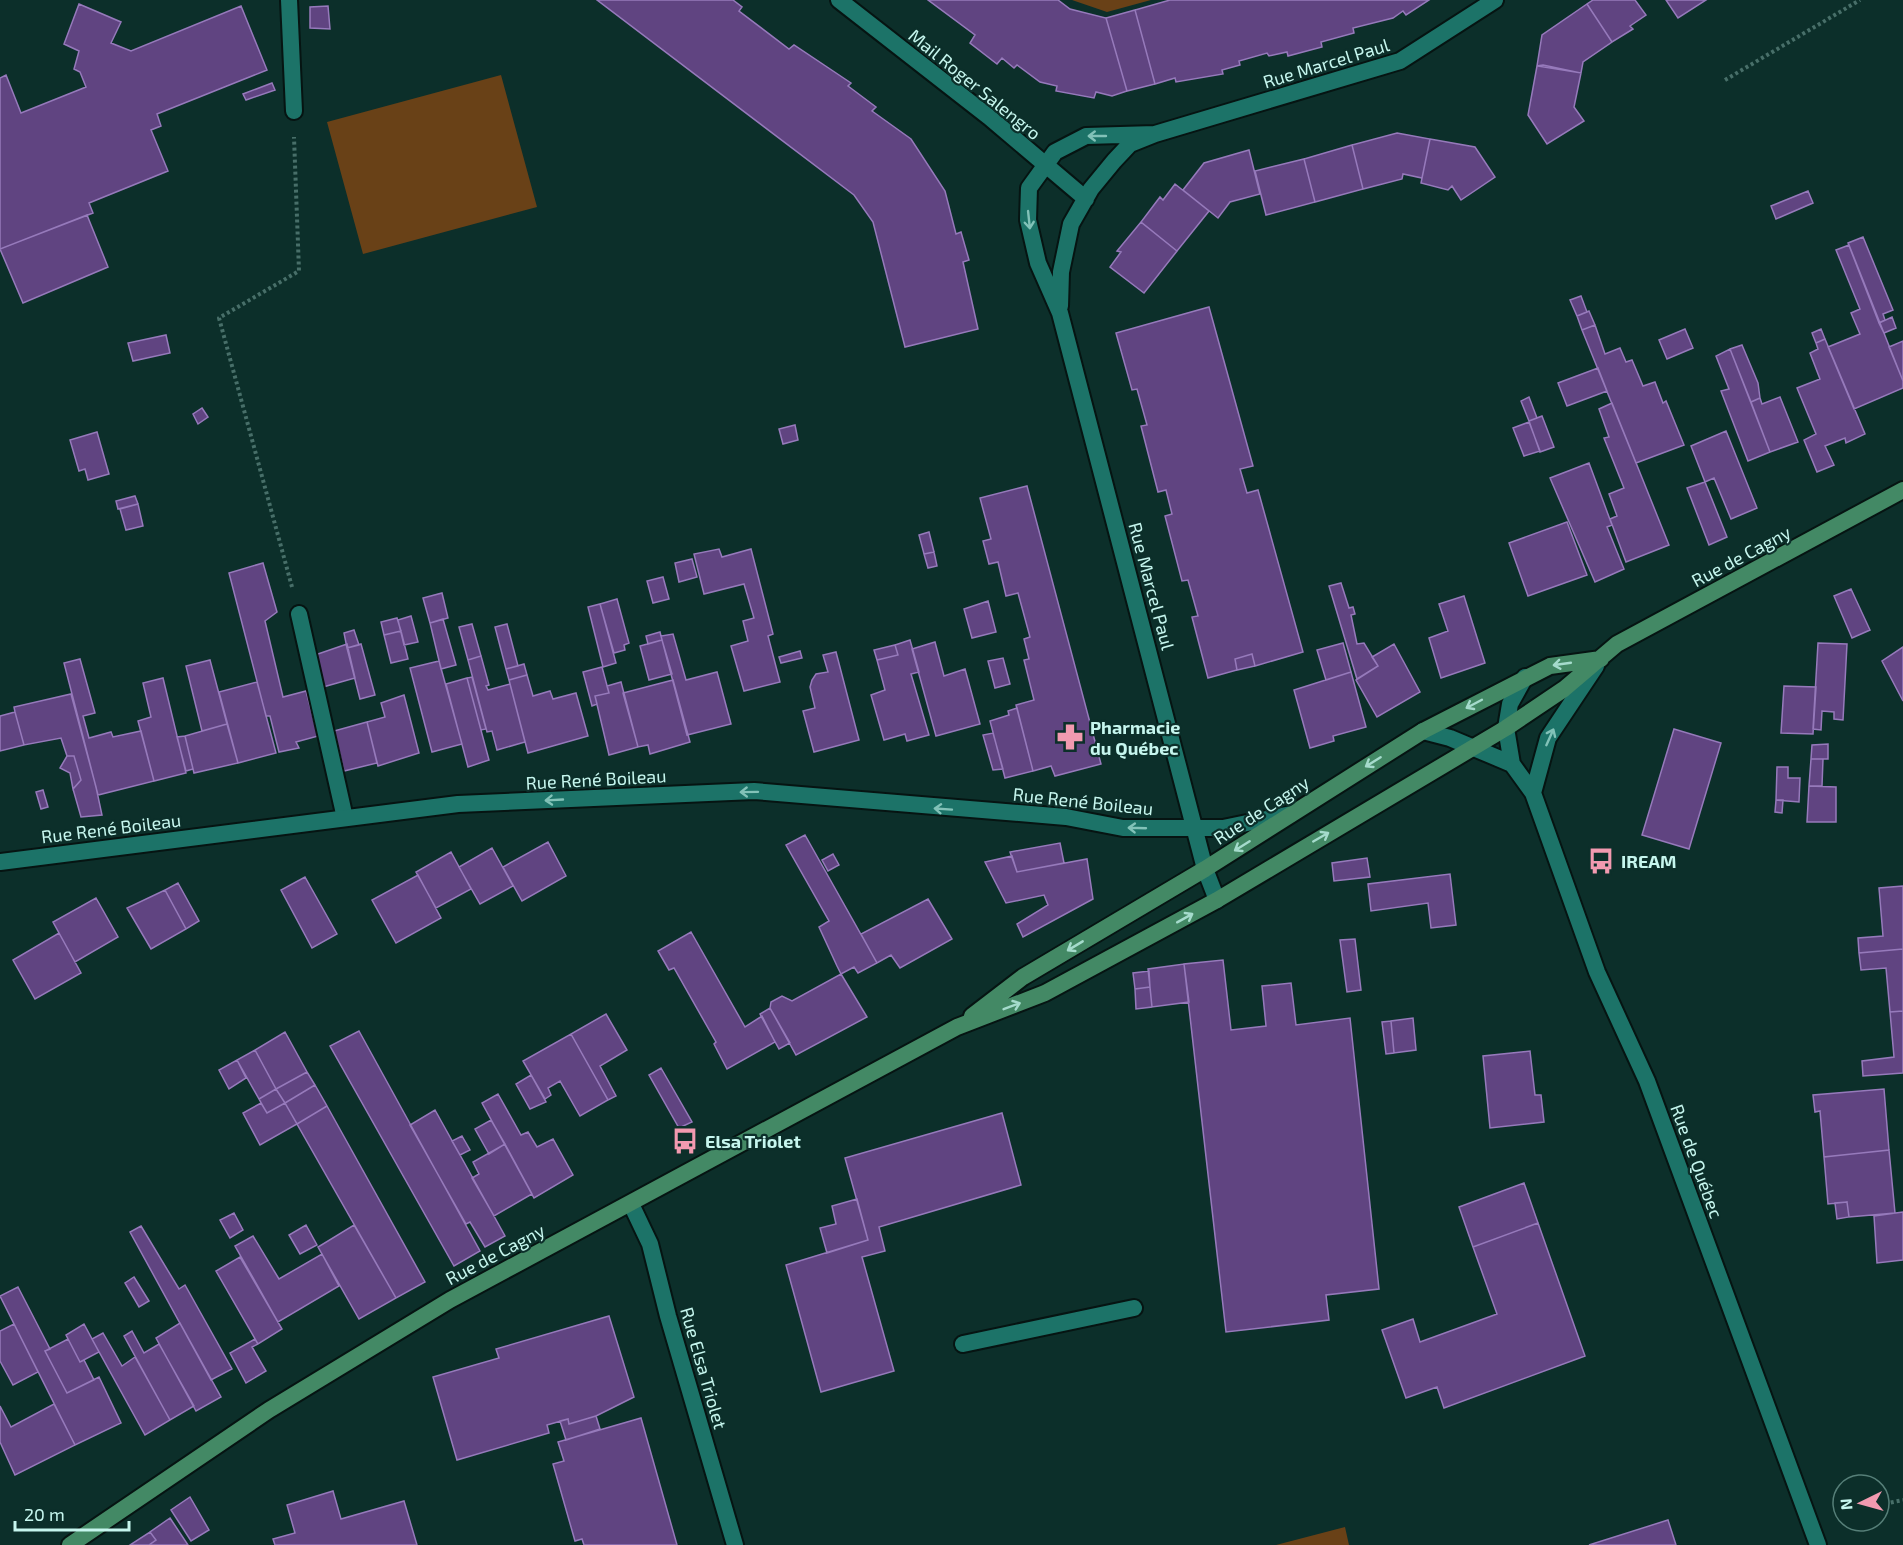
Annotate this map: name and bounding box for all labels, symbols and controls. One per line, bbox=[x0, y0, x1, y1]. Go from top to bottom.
street label: Mail Roger Salengro bbox=[905, 24, 1045, 144]
street label: Rue Marcel Paul bbox=[1260, 33, 1392, 93]
one-way arrow bbox=[1087, 130, 1107, 142]
one-way arrow bbox=[1024, 209, 1035, 229]
street label: Rue Marcel Paul bbox=[1124, 520, 1180, 653]
street label: Rue de Cagny bbox=[1688, 520, 1795, 591]
one-way arrow bbox=[1553, 659, 1572, 670]
one-way arrow bbox=[1466, 698, 1483, 710]
place label: Pharmacie du Québec bbox=[1090, 716, 1180, 759]
pharmacy icon: Pharmacie du Québec bbox=[1055, 722, 1085, 752]
one-way arrow bbox=[1545, 728, 1556, 746]
one-way arrow bbox=[1365, 757, 1382, 769]
street label: Rue René Boileau bbox=[525, 764, 667, 794]
street label: Rue de Cagny bbox=[1209, 771, 1313, 849]
street label: Rue René Boileau bbox=[1012, 783, 1154, 819]
one-way arrow bbox=[739, 786, 759, 798]
one-way arrow bbox=[544, 795, 564, 806]
one-way arrow bbox=[933, 803, 953, 814]
street label: Rue René Boileau bbox=[40, 808, 182, 848]
one-way arrow bbox=[1127, 822, 1147, 834]
one-way arrow bbox=[1312, 831, 1329, 843]
one-way arrow bbox=[1234, 841, 1251, 853]
bus stop icon: IREAM bbox=[1586, 846, 1616, 876]
place label: IREAM bbox=[1621, 850, 1677, 872]
one-way arrow bbox=[1176, 912, 1194, 923]
one-way arrow bbox=[1067, 940, 1084, 952]
one-way arrow bbox=[1002, 1000, 1021, 1011]
street label: Rue de Québec bbox=[1666, 1101, 1728, 1221]
bus stop icon: Elsa Triolet bbox=[670, 1126, 700, 1156]
place label: Elsa Triolet bbox=[705, 1130, 801, 1152]
street label: Rue de Cagny bbox=[442, 1218, 549, 1289]
street label: Rue Elsa Triolet bbox=[676, 1305, 732, 1432]
north arrow bbox=[1831, 1473, 1891, 1533]
scale bar bbox=[15, 1494, 129, 1532]
text: N bbox=[1836, 1498, 1856, 1511]
text: 20 m bbox=[24, 1503, 65, 1525]

